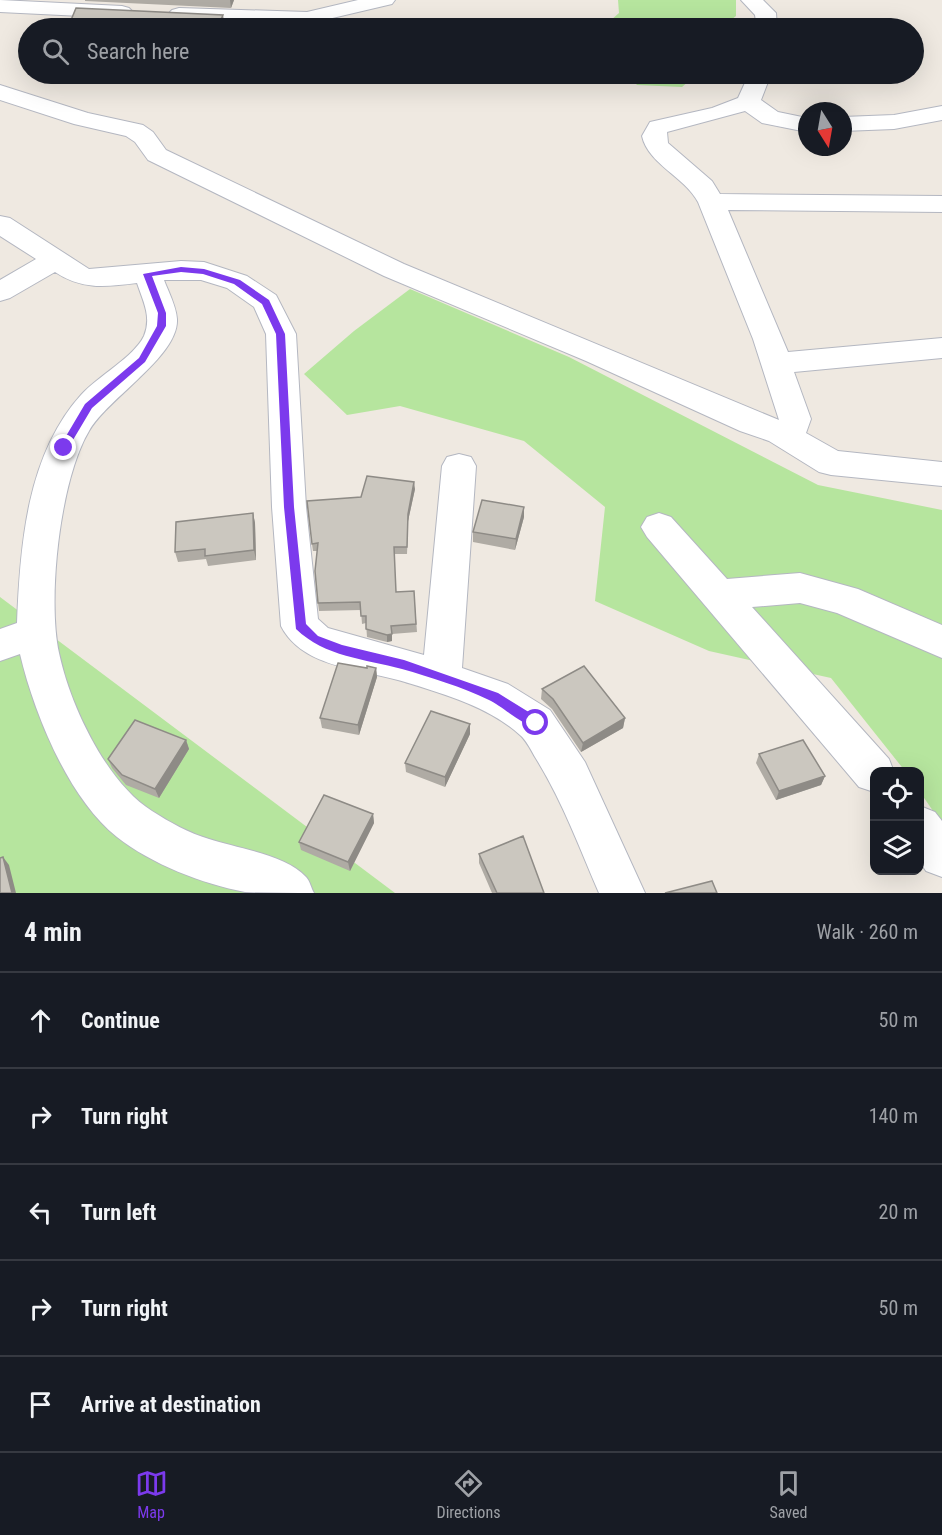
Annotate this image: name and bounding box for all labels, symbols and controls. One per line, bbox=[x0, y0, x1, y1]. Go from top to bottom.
search box bbox=[18, 18, 924, 84]
icon: search bbox=[39, 35, 72, 68]
text: Search here bbox=[87, 39, 189, 64]
north arrow bbox=[798, 102, 852, 156]
route end bbox=[50, 434, 76, 460]
route start bbox=[522, 709, 548, 735]
map controls bbox=[870, 767, 924, 875]
button: locate bbox=[870, 767, 924, 821]
button: layers bbox=[870, 821, 924, 875]
text: 4 min bbox=[24, 917, 82, 947]
text: Walk · 260 m bbox=[817, 920, 918, 944]
icon: ahead bbox=[24, 1004, 57, 1037]
text: Continue bbox=[81, 1008, 160, 1033]
text: 50 m bbox=[879, 1008, 918, 1032]
icon: right bbox=[24, 1100, 57, 1133]
text: Turn right bbox=[81, 1104, 168, 1129]
text: 140 m bbox=[869, 1104, 918, 1128]
icon: left bbox=[24, 1196, 57, 1229]
text: Turn left bbox=[81, 1200, 156, 1225]
text: 20 m bbox=[879, 1200, 918, 1224]
icon: right bbox=[24, 1292, 57, 1325]
text: Turn right bbox=[81, 1296, 168, 1321]
text: 50 m bbox=[879, 1296, 918, 1320]
icon: arrive bbox=[24, 1388, 57, 1421]
text: Arrive at destination bbox=[81, 1392, 261, 1417]
tab: Map bbox=[135, 1467, 168, 1522]
tab: Directions bbox=[437, 1467, 500, 1522]
tab: Saved bbox=[769, 1467, 807, 1522]

